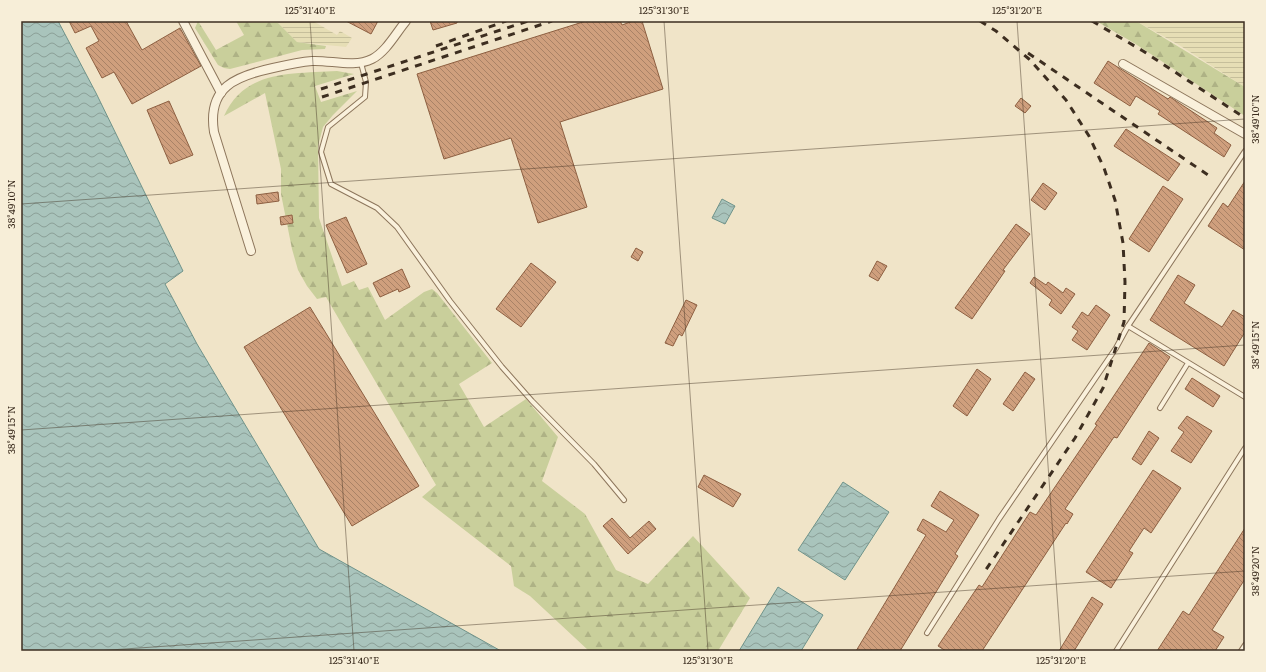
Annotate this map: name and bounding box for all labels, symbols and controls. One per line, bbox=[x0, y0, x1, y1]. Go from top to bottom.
text: 125°31'40"E bbox=[285, 2, 335, 17]
text: 125°31'30"E bbox=[639, 2, 689, 17]
text: 125°31'20"E bbox=[992, 2, 1042, 17]
text: 38°49'10"N bbox=[1247, 94, 1262, 144]
text: 38°49'10"N bbox=[3, 179, 18, 229]
text: 38°49'15"N bbox=[1247, 321, 1262, 369]
text: 38°49'15"N bbox=[3, 406, 18, 454]
text: 38°49'20"N bbox=[1247, 546, 1262, 596]
text: 125°31'40"E bbox=[329, 652, 379, 667]
text: 125°31'30"E bbox=[683, 652, 733, 667]
text: 125°31'20"E bbox=[1036, 652, 1086, 667]

